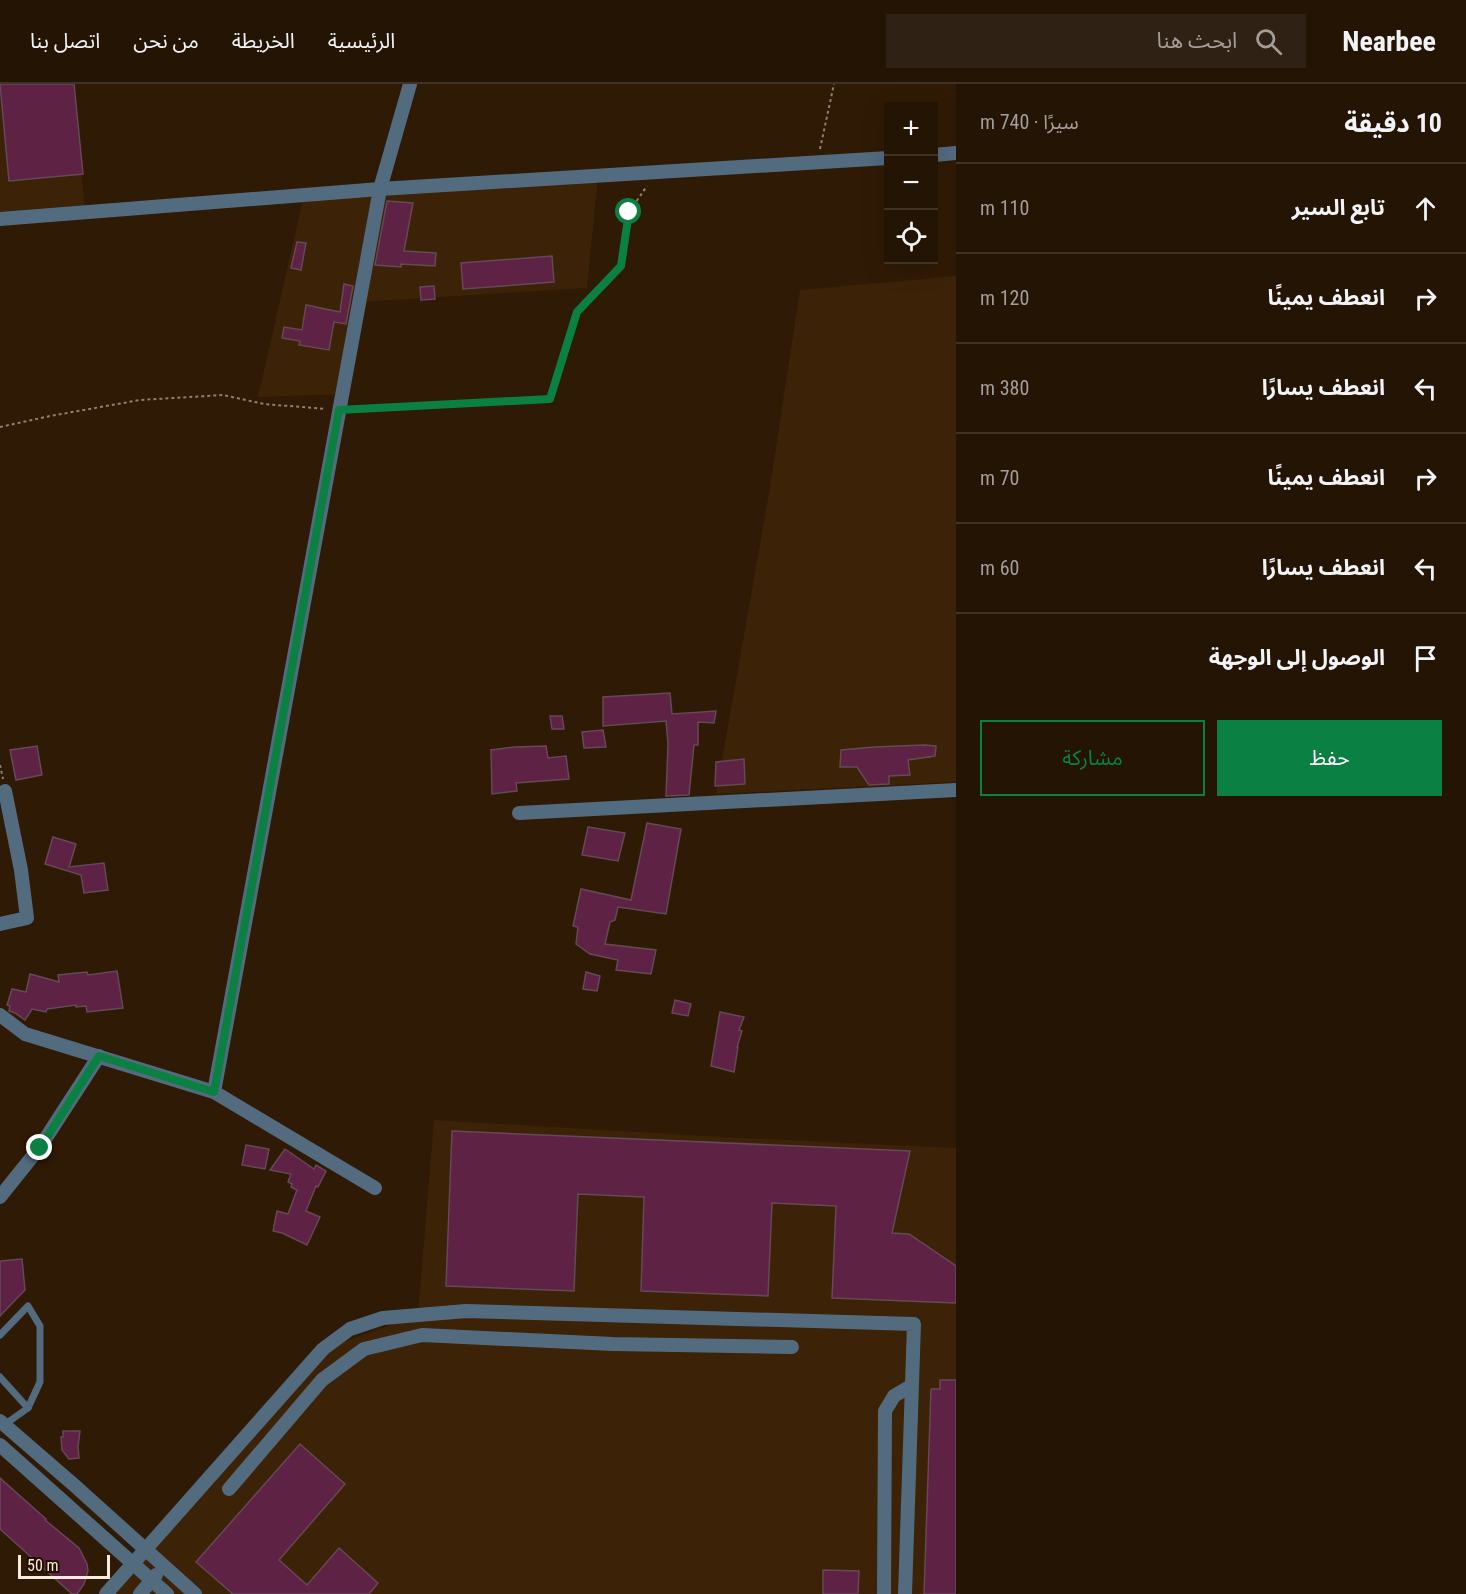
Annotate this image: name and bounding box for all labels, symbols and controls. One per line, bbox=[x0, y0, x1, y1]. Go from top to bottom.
search box bbox=[886, 14, 1306, 68]
icon: search bbox=[1252, 25, 1285, 58]
text: Nearbee bbox=[1342, 25, 1436, 58]
text: ابحث هنا bbox=[1156, 28, 1237, 53]
text: اتصل بنا bbox=[30, 29, 100, 53]
text: من نحن bbox=[133, 29, 199, 53]
text: الخريطة bbox=[232, 29, 295, 53]
text: الرئيسية bbox=[328, 29, 395, 53]
map controls bbox=[884, 102, 938, 264]
button: + bbox=[884, 102, 938, 156]
text: 10 دقيقة bbox=[1344, 108, 1442, 138]
text: سيرًا · 740 m bbox=[980, 110, 1079, 134]
button: − bbox=[884, 156, 938, 210]
icon: ahead bbox=[1409, 192, 1442, 225]
text: تابع السير bbox=[1292, 195, 1385, 220]
text: 110 m bbox=[980, 196, 1029, 220]
route start bbox=[615, 198, 641, 224]
button: locate bbox=[884, 210, 938, 264]
icon: right bbox=[1409, 282, 1442, 315]
text: انعطف يمينًا bbox=[1267, 285, 1385, 310]
text: 120 m bbox=[980, 286, 1029, 310]
icon: left bbox=[1409, 372, 1442, 405]
text: انعطف يسارًا bbox=[1262, 375, 1385, 400]
text: 380 m bbox=[980, 376, 1029, 400]
icon: right bbox=[1409, 462, 1442, 495]
text: انعطف يمينًا bbox=[1267, 465, 1385, 490]
text: 70 m bbox=[980, 466, 1019, 490]
icon: left bbox=[1409, 552, 1442, 585]
text: انعطف يسارًا bbox=[1262, 555, 1385, 580]
text: 60 m bbox=[980, 556, 1019, 580]
icon: arrive bbox=[1409, 642, 1442, 675]
text: الوصول إلى الوجهة bbox=[1209, 645, 1385, 670]
button: مشاركة bbox=[980, 720, 1205, 796]
button: حفظ bbox=[1217, 720, 1442, 796]
route end bbox=[26, 1134, 52, 1160]
scale bar bbox=[18, 1552, 110, 1580]
text: 50 m bbox=[27, 1556, 59, 1575]

